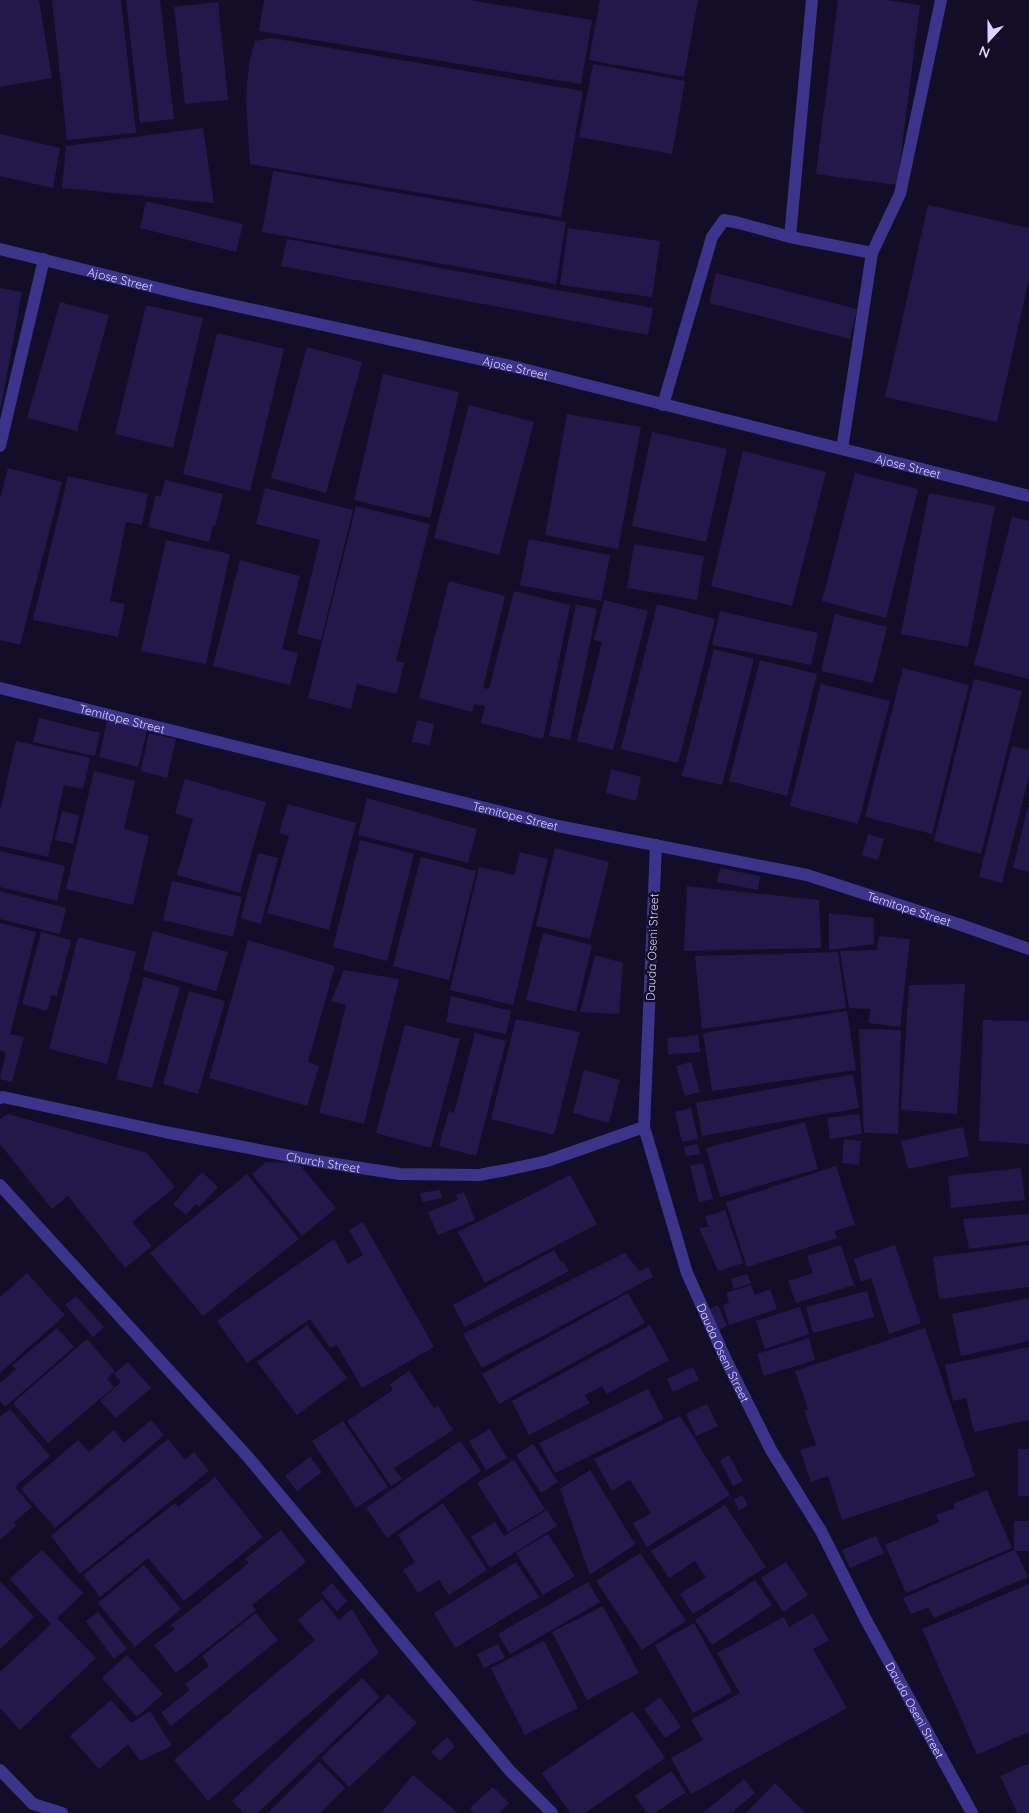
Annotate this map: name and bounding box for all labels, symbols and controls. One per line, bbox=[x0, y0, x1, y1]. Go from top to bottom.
north arrow bbox=[964, 15, 1014, 65]
text: N bbox=[976, 42, 992, 62]
street label: Ajose Street bbox=[86, 263, 155, 294]
street label: Ajose Street bbox=[481, 353, 550, 383]
street label: Ajose Street bbox=[874, 450, 943, 481]
street label: Temitope Street bbox=[78, 700, 167, 736]
street label: Temitope Street bbox=[471, 798, 560, 833]
street label: Temitope Street bbox=[865, 888, 953, 929]
street label: Dauda Oseni Street bbox=[643, 893, 661, 1001]
street label: Church Street bbox=[285, 1148, 361, 1175]
street label: Dauda Oseni Street bbox=[694, 1301, 753, 1405]
street label: Dauda Oseni Street bbox=[883, 1659, 948, 1761]

